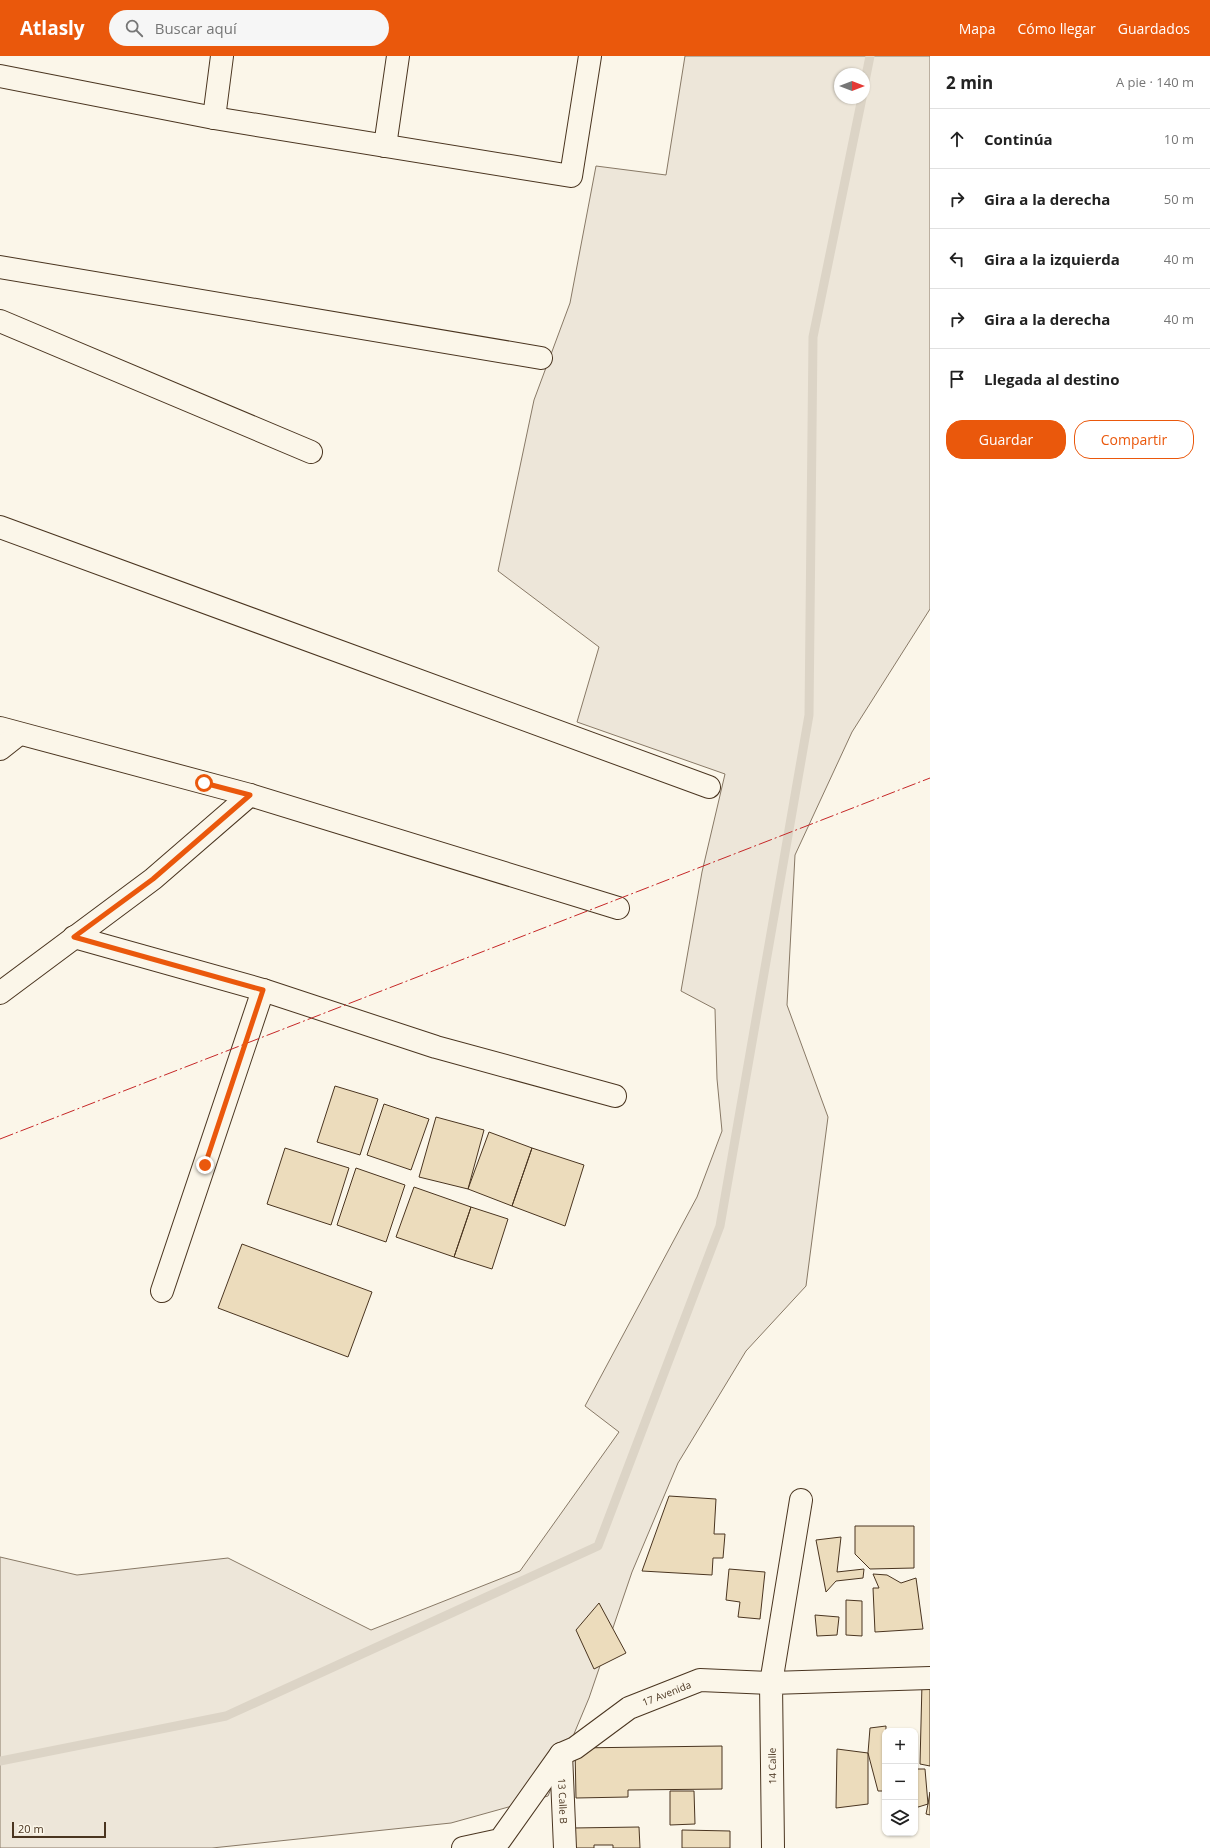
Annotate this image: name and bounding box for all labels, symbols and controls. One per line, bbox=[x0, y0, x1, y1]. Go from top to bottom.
search box bbox=[109, 10, 389, 46]
text: Atlasly bbox=[20, 15, 85, 41]
icon: search bbox=[123, 17, 145, 39]
text: Buscar aquí bbox=[155, 18, 237, 38]
text: Mapa bbox=[959, 19, 995, 38]
text: Cómo llegar bbox=[1017, 19, 1096, 38]
text: Guardados bbox=[1118, 19, 1190, 38]
north arrow bbox=[834, 68, 870, 104]
text: 2 min bbox=[946, 71, 993, 94]
text: A pie · 140 m bbox=[1116, 73, 1194, 91]
icon: ahead bbox=[946, 128, 968, 150]
text: Continúa bbox=[984, 129, 1053, 149]
text: 10 m bbox=[1164, 130, 1194, 148]
icon: right bbox=[946, 188, 968, 210]
text: Gira a la derecha bbox=[984, 189, 1110, 209]
text: 50 m bbox=[1164, 190, 1194, 208]
icon: left bbox=[946, 248, 968, 270]
text: Gira a la izquierda bbox=[984, 249, 1120, 269]
text: 40 m bbox=[1164, 250, 1194, 268]
icon: right bbox=[946, 308, 968, 330]
text: Gira a la derecha bbox=[984, 309, 1110, 329]
text: 40 m bbox=[1164, 310, 1194, 328]
icon: arrive bbox=[946, 368, 968, 390]
text: Llegada al destino bbox=[984, 369, 1119, 389]
button: Guardar bbox=[946, 420, 1066, 459]
button: Compartir bbox=[1074, 420, 1194, 459]
route start bbox=[195, 774, 213, 792]
route end bbox=[196, 1156, 214, 1174]
street label: 17 Avenida bbox=[640, 1677, 693, 1709]
map controls bbox=[882, 1728, 918, 1836]
button: + bbox=[882, 1728, 918, 1764]
street label: 14 Calle bbox=[765, 1747, 779, 1784]
button: − bbox=[882, 1764, 918, 1800]
street label: 13 Calle B bbox=[555, 1778, 571, 1824]
button: layers bbox=[882, 1800, 918, 1836]
scale bar bbox=[12, 1820, 106, 1839]
text: 20 m bbox=[18, 1821, 44, 1836]

